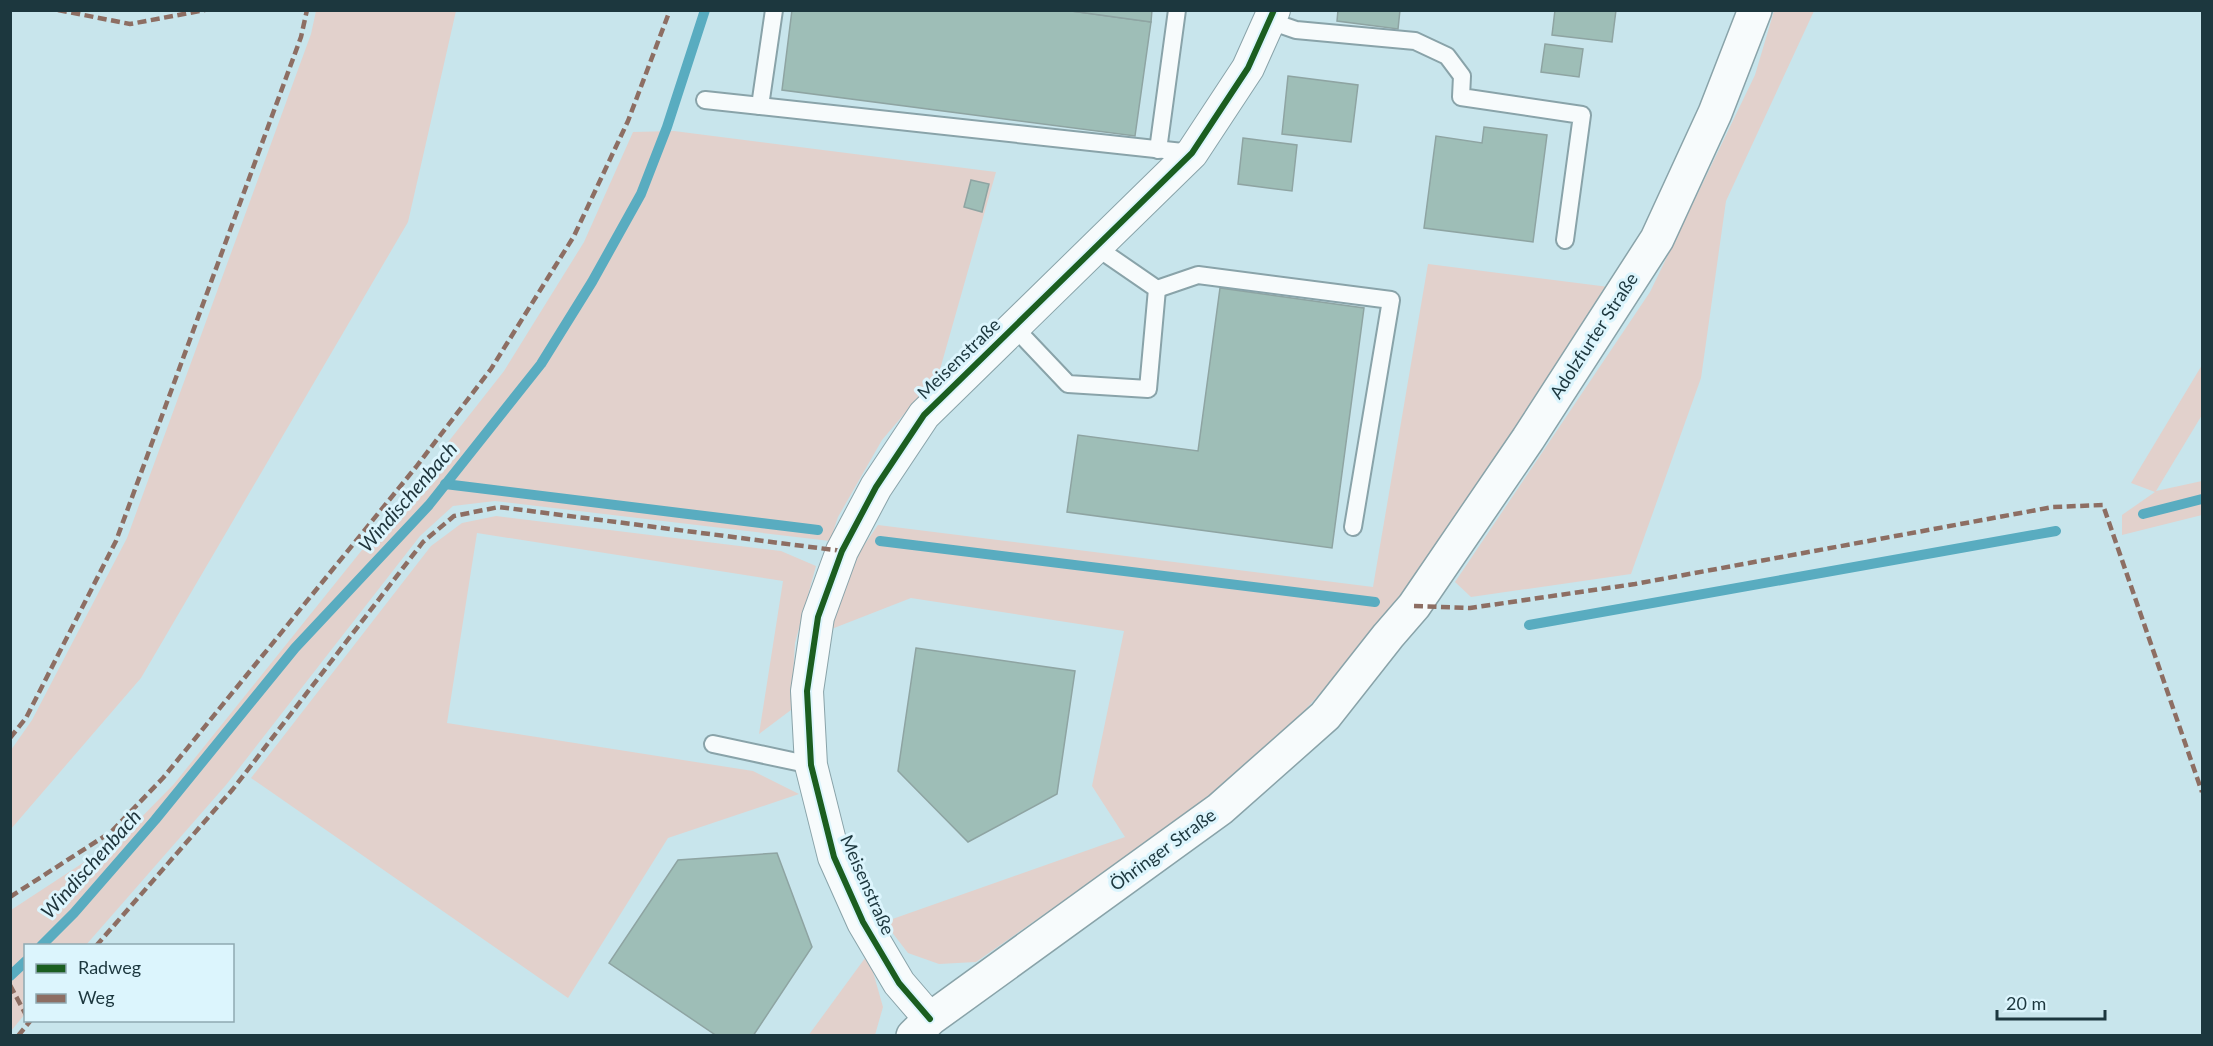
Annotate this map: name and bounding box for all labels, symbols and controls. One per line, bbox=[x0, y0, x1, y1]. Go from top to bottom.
street label: Adolzfurter Straße bbox=[1544, 269, 1642, 402]
street label: Meisenstraße bbox=[912, 313, 1004, 403]
water label: Windischenbach bbox=[353, 436, 462, 556]
street label: Öhringer Straße bbox=[1105, 803, 1220, 895]
water label: Windischenbach bbox=[35, 804, 145, 923]
street label: Meisenstraße bbox=[836, 831, 900, 938]
legend bbox=[24, 944, 234, 1022]
text: Radweg bbox=[78, 956, 141, 978]
scale bar bbox=[1997, 983, 2105, 1021]
text: Weg bbox=[78, 986, 115, 1008]
text: 20 m bbox=[2006, 992, 2046, 1014]

